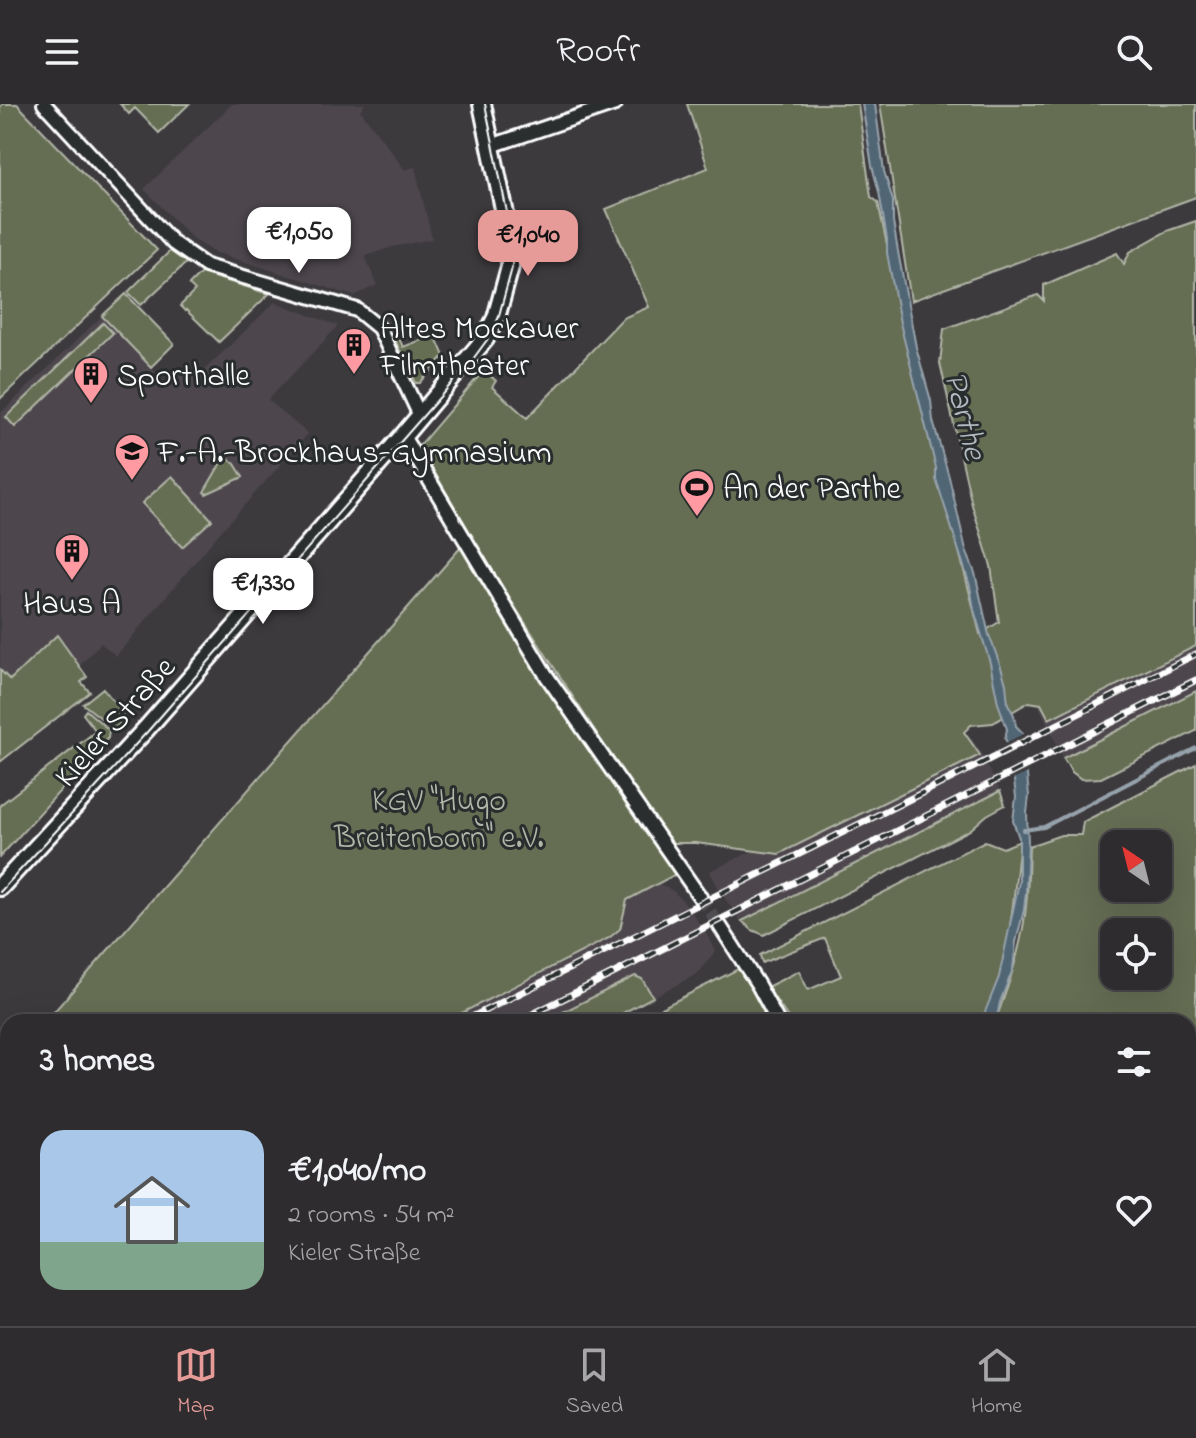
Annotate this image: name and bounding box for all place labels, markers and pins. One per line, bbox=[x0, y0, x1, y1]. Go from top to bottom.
pin: €1,050 bbox=[234, 207, 364, 275]
pin: €1,040 bbox=[463, 210, 593, 278]
place label: Altes Mockauer Filmtheater bbox=[379, 307, 579, 391]
building icon: Altes Mockauer Filmtheater bbox=[335, 326, 373, 376]
place label: Sporthalle bbox=[117, 354, 250, 401]
building icon: Sporthalle bbox=[72, 355, 110, 405]
place label: F.-A.-Brockhaus-Gymnasium bbox=[157, 431, 552, 478]
school or university icon: F.-A.-Brockhaus-Gymnasium bbox=[113, 432, 151, 482]
place label: An der Parthe bbox=[723, 467, 901, 514]
sports icon: An der Parthe bbox=[678, 468, 716, 518]
building icon: Haus A bbox=[53, 532, 91, 582]
pin: €1,330 bbox=[198, 558, 328, 626]
place label: Haus A bbox=[23, 582, 121, 629]

